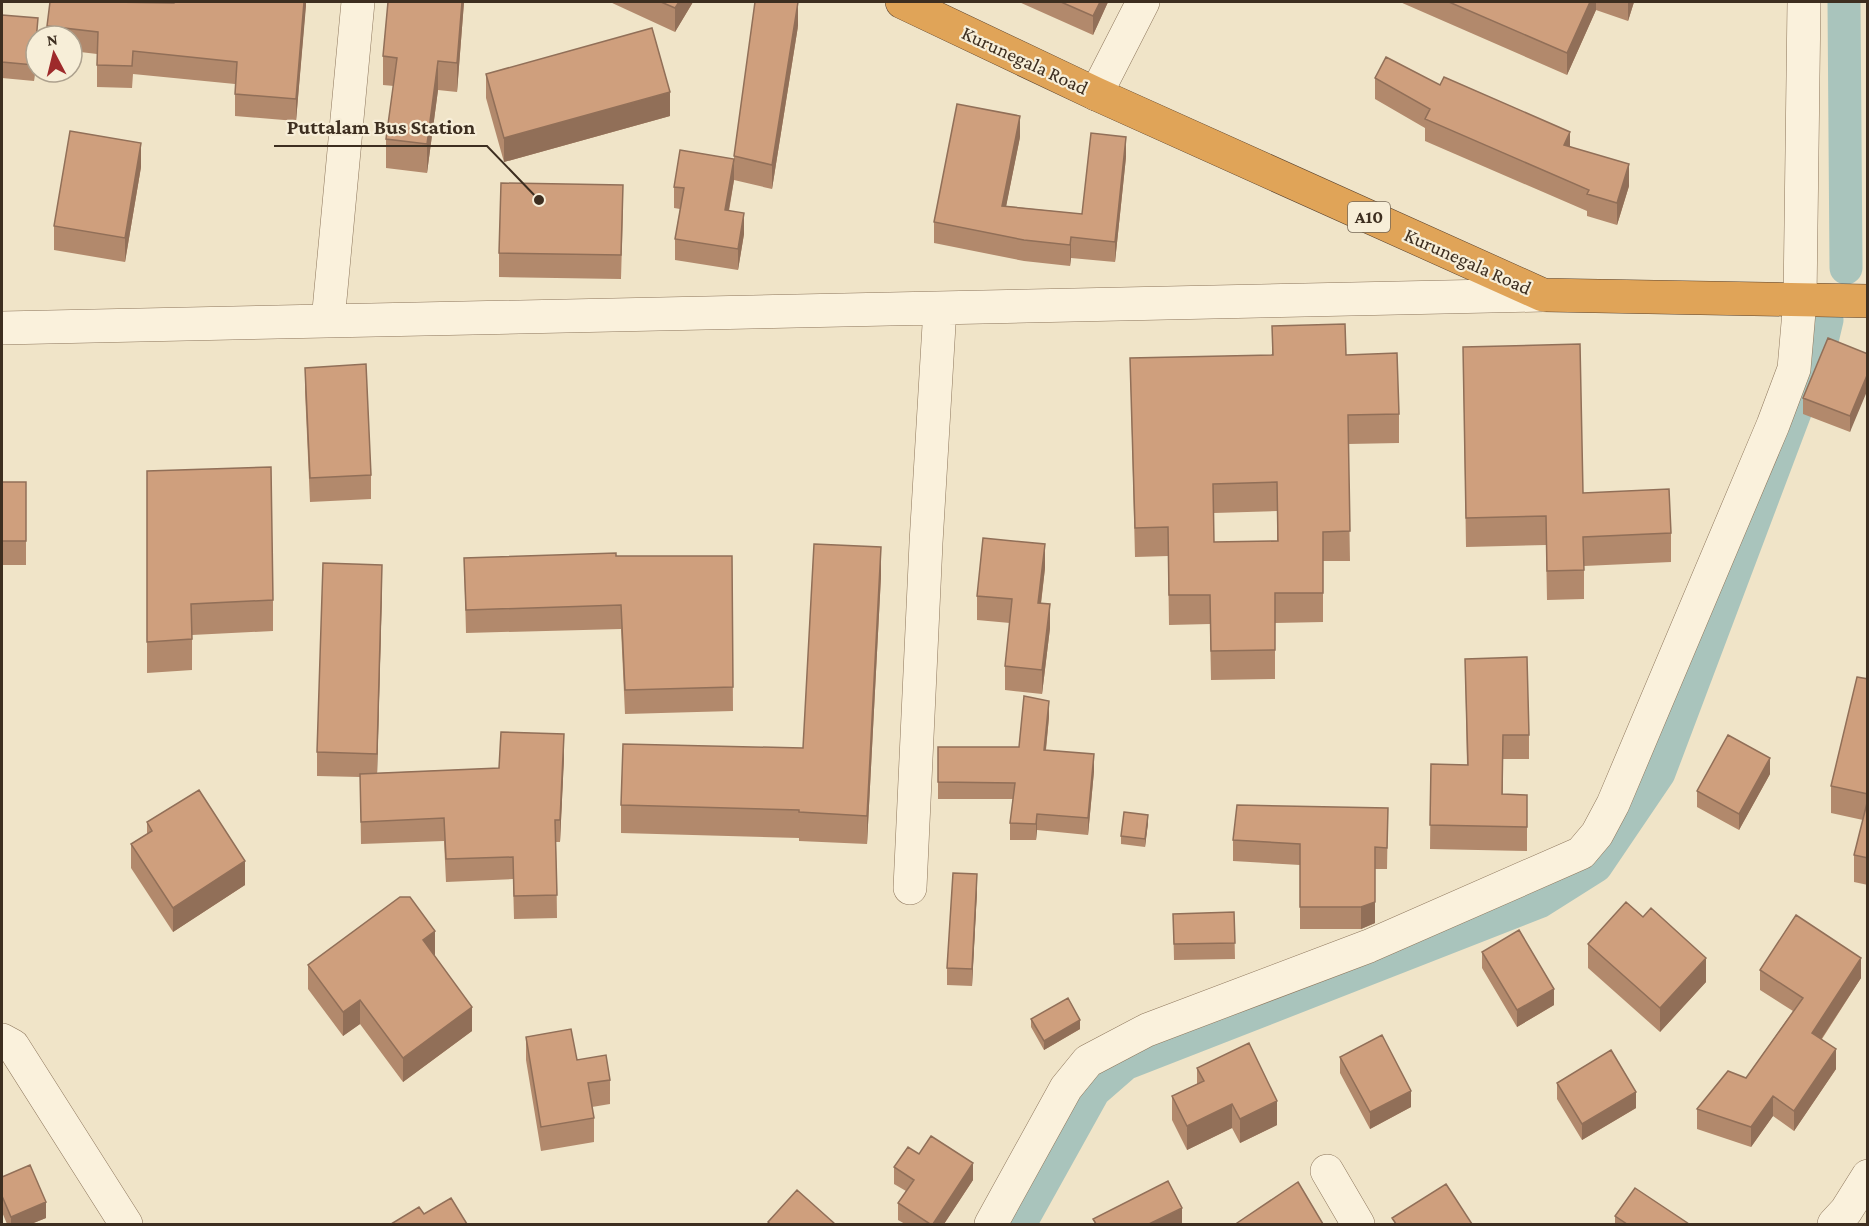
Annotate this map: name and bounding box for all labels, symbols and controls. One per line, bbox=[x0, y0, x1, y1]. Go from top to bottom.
street label: Kurunegala Road bbox=[958, 21, 1092, 100]
north arrow bbox=[24, 24, 84, 84]
text: N bbox=[46, 30, 59, 49]
callout: Puttalam Bus Station bbox=[274, 107, 487, 146]
text: Puttalam Bus Station bbox=[287, 115, 475, 139]
road number: A10 bbox=[1348, 202, 1390, 232]
street label: Kurunegala Road bbox=[1401, 223, 1535, 300]

